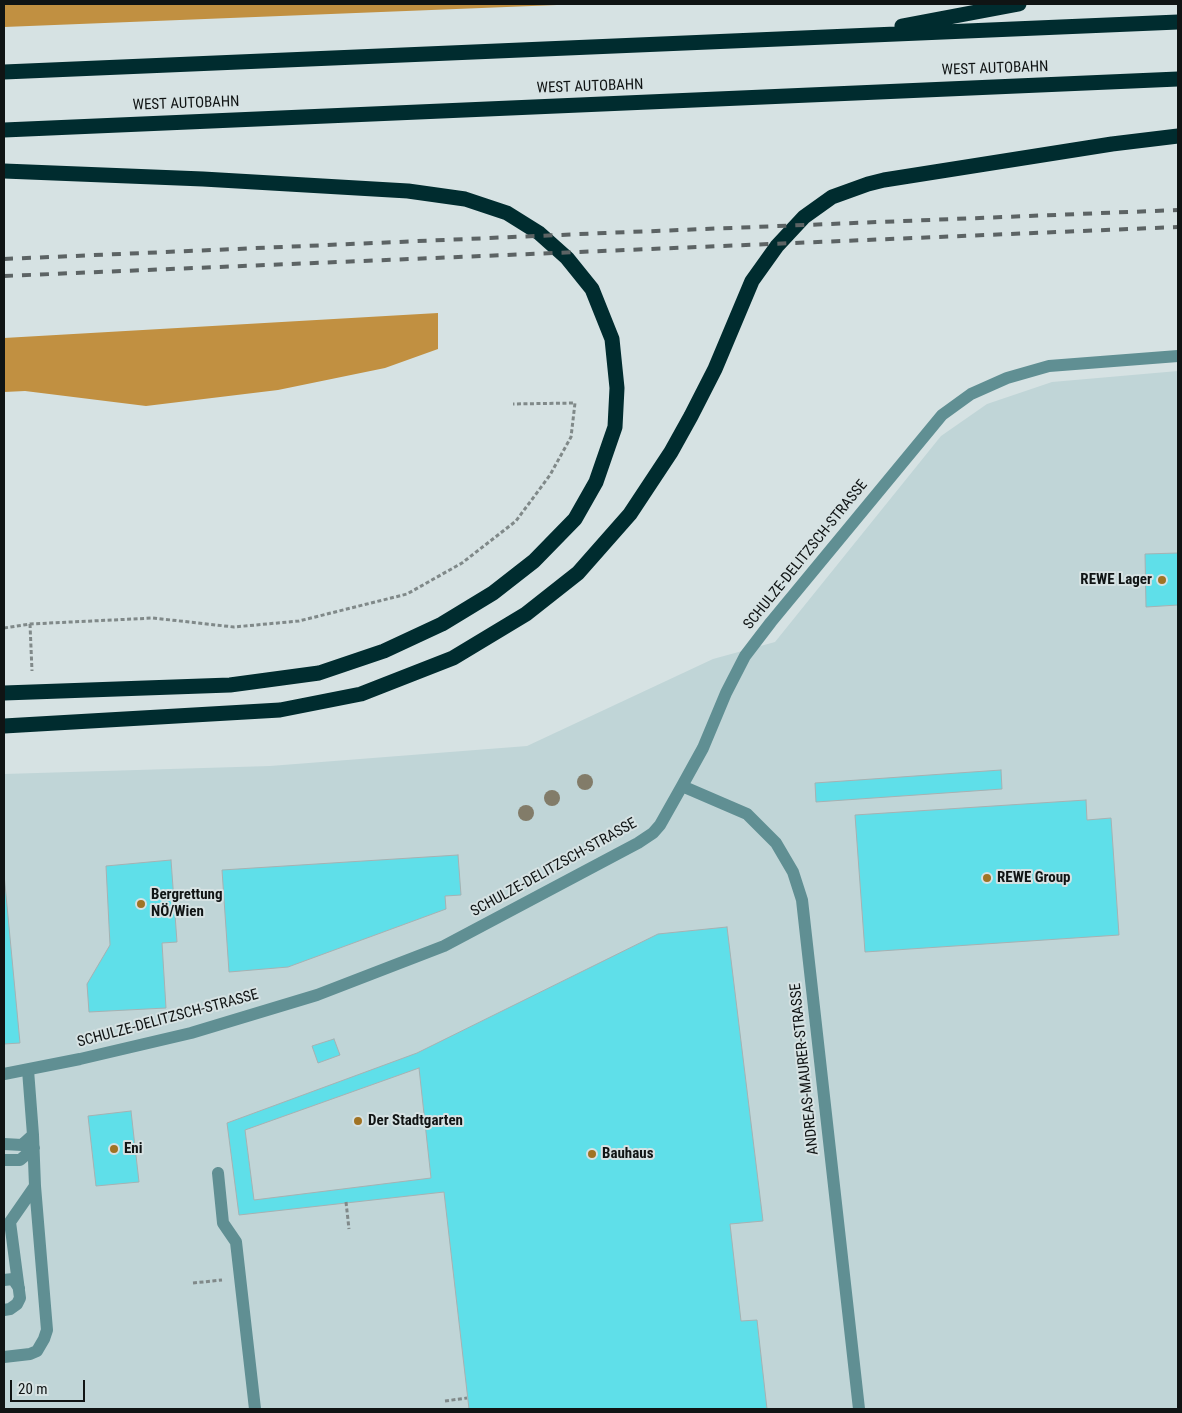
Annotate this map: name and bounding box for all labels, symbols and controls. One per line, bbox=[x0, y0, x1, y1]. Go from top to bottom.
street label: WEST AUTOBAHN bbox=[941, 58, 1049, 80]
street label: WEST AUTOBAHN bbox=[536, 76, 644, 98]
street label: WEST AUTOBAHN bbox=[132, 93, 240, 115]
street label: SCHULZE-DELITZSCH-STRASSE bbox=[740, 477, 872, 633]
place label: REWE Lager bbox=[1080, 571, 1152, 589]
marker: REWE Lager bbox=[1156, 574, 1168, 586]
street label: SCHULZE-DELITZSCH-STRASSE bbox=[468, 815, 640, 921]
place label: REWE Group bbox=[997, 869, 1070, 887]
marker: REWE Group bbox=[981, 872, 993, 884]
place label: Bergrettung NÖ/Wien bbox=[151, 886, 222, 921]
marker: Bergrettung NÖ/Wien bbox=[135, 898, 147, 910]
street label: ANDREAS-MAURER-STRASSE bbox=[787, 982, 823, 1156]
street label: SCHULZE-DELITZSCH-STRASSE bbox=[75, 986, 261, 1052]
place label: Der Stadtgarten bbox=[368, 1112, 463, 1130]
marker: Der Stadtgarten bbox=[352, 1115, 364, 1127]
place label: Eni bbox=[124, 1140, 143, 1158]
marker: Eni bbox=[108, 1143, 120, 1155]
place label: Bauhaus bbox=[602, 1145, 653, 1163]
marker: Bauhaus bbox=[586, 1148, 598, 1160]
scale bar bbox=[12, 1370, 88, 1402]
text: 20 m bbox=[18, 1380, 48, 1398]

